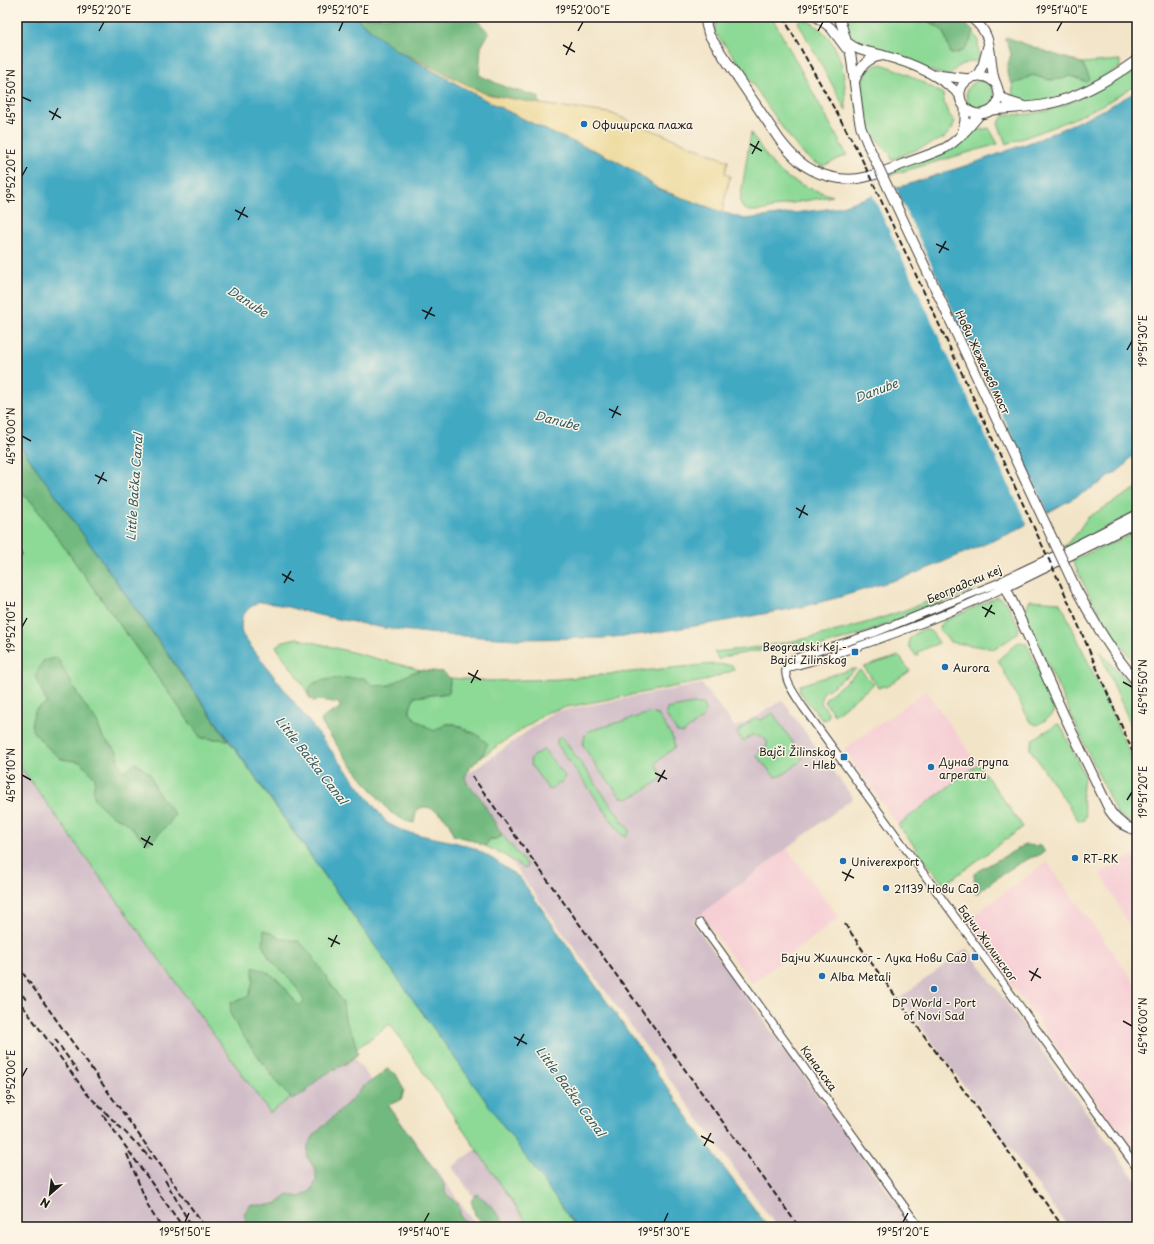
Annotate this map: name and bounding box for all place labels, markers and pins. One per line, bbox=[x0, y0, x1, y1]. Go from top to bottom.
place label: Официрска плажа bbox=[592, 116, 693, 133]
marker: Официрска плажа bbox=[579, 119, 589, 129]
place label: Beogradski Kej - Bajci Zilinskog bbox=[762, 638, 847, 668]
marker: Beogradski Kej - Bajci Zilinskog bbox=[850, 647, 860, 657]
place label: Aurora bbox=[953, 659, 990, 676]
marker: Aurora bbox=[940, 662, 950, 672]
place label: Bajči Žilinskog - Hleb bbox=[759, 743, 836, 773]
marker: Bajči Žilinskog - Hleb bbox=[839, 752, 849, 762]
place label: Дунав група агрегати bbox=[938, 753, 1009, 783]
marker: Дунав група агрегати bbox=[926, 762, 936, 772]
place label: RT-RK bbox=[1083, 850, 1119, 867]
place label: Univerexport bbox=[851, 853, 920, 870]
marker: RT-RK bbox=[1070, 853, 1080, 863]
marker: Univerexport bbox=[838, 856, 848, 866]
place label: 21139 Нови Сад bbox=[894, 880, 979, 897]
marker: 21139 Нови Сад bbox=[881, 883, 891, 893]
place label: Бајчи Жилинског - Лука Нови Сад bbox=[781, 949, 967, 966]
marker: Бајчи Жилинског - Лука Нови Сад bbox=[970, 952, 980, 962]
place label: Alba Metali bbox=[830, 968, 891, 985]
marker: Alba Metali bbox=[817, 971, 827, 981]
marker: DP World - Port of Novi Sad bbox=[929, 984, 939, 994]
place label: DP World - Port of Novi Sad bbox=[892, 994, 976, 1024]

